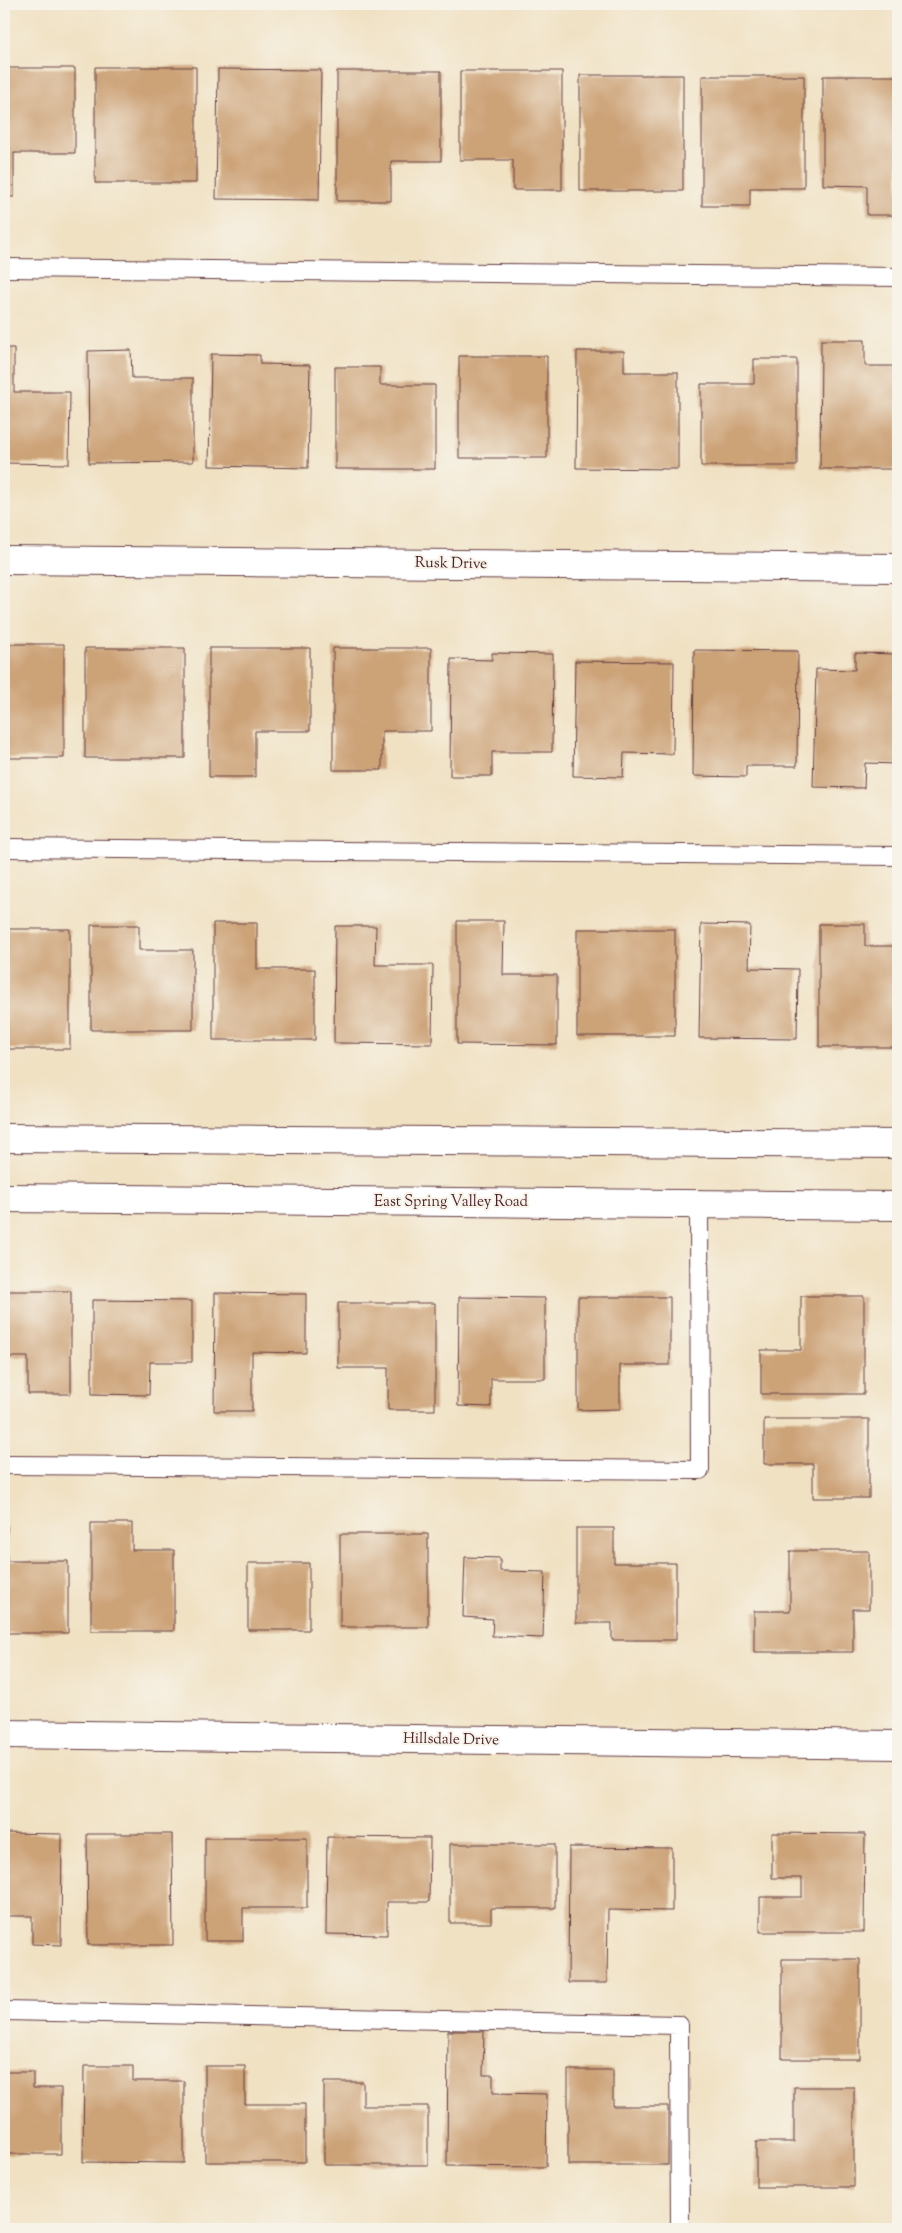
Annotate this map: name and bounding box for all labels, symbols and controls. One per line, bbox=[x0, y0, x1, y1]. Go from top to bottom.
street label: Rusk Drive bbox=[415, 553, 487, 575]
street label: East Spring Valley Road bbox=[374, 1192, 529, 1213]
street label: Hillsdale Drive bbox=[403, 1729, 499, 1751]

